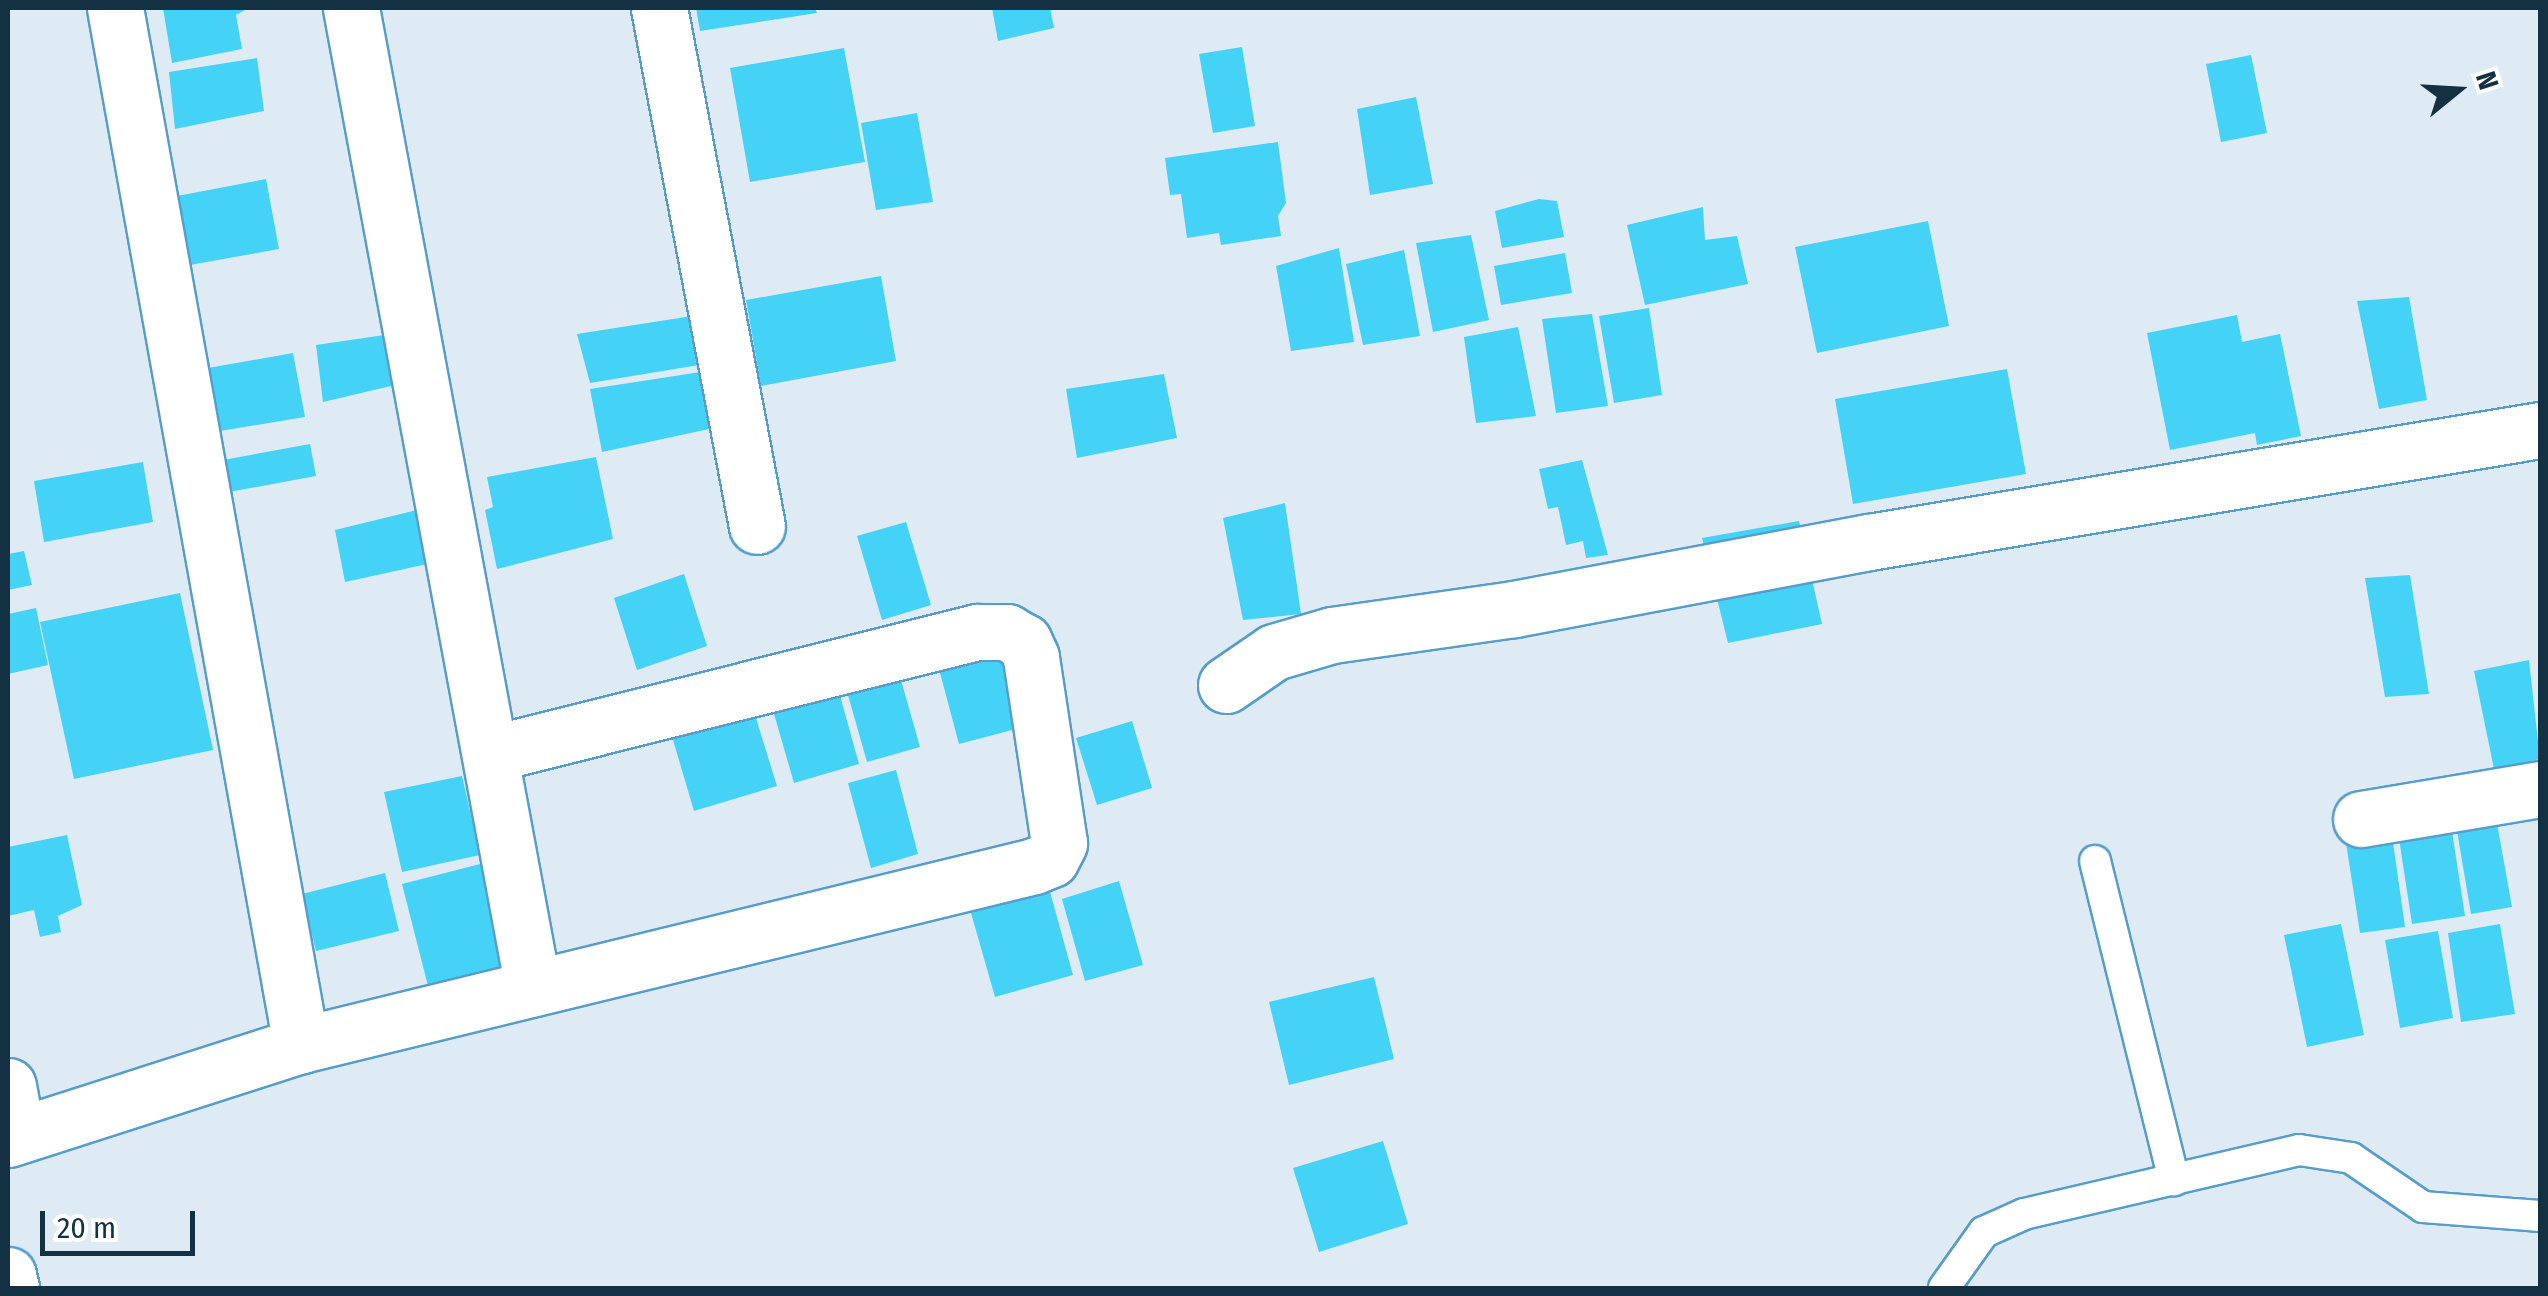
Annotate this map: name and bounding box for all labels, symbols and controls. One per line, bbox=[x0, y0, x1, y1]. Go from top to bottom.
north arrow bbox=[2408, 40, 2508, 140]
text: N bbox=[2469, 67, 2505, 94]
scale bar bbox=[45, 1191, 200, 1253]
text: 20 m bbox=[57, 1210, 116, 1246]

